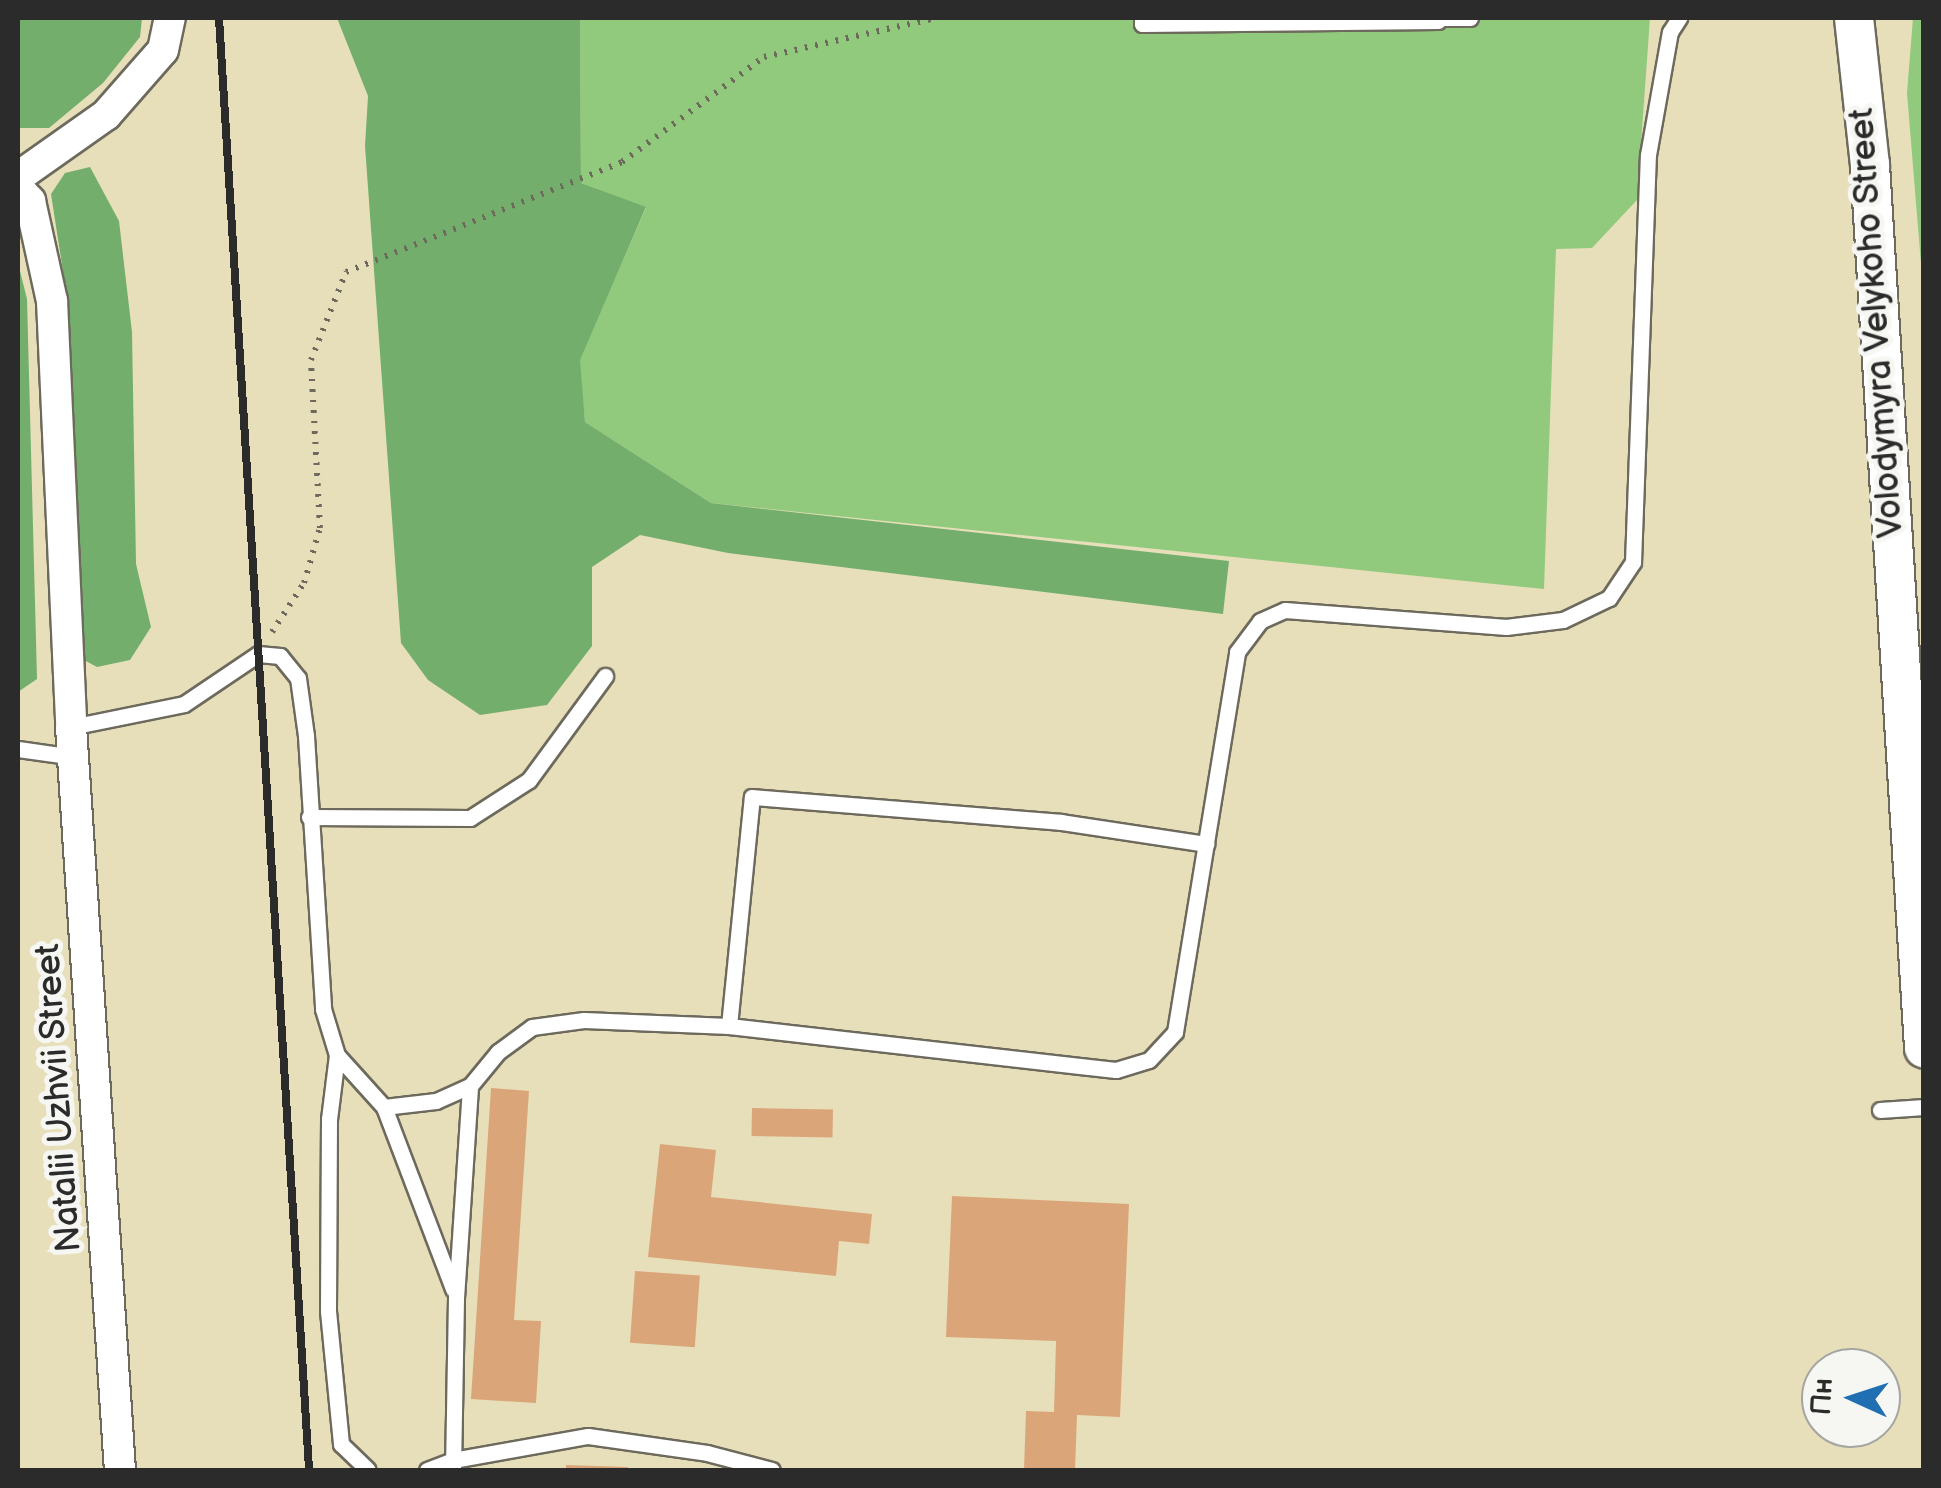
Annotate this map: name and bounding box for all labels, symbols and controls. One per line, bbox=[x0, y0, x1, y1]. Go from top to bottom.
street label: Volodymyra Velykoho Street bbox=[1841, 106, 1913, 540]
street label: Natalii Uzhvii Street bbox=[27, 942, 91, 1254]
north arrow bbox=[1801, 1348, 1901, 1448]
text: Пн bbox=[1805, 1377, 1840, 1416]

